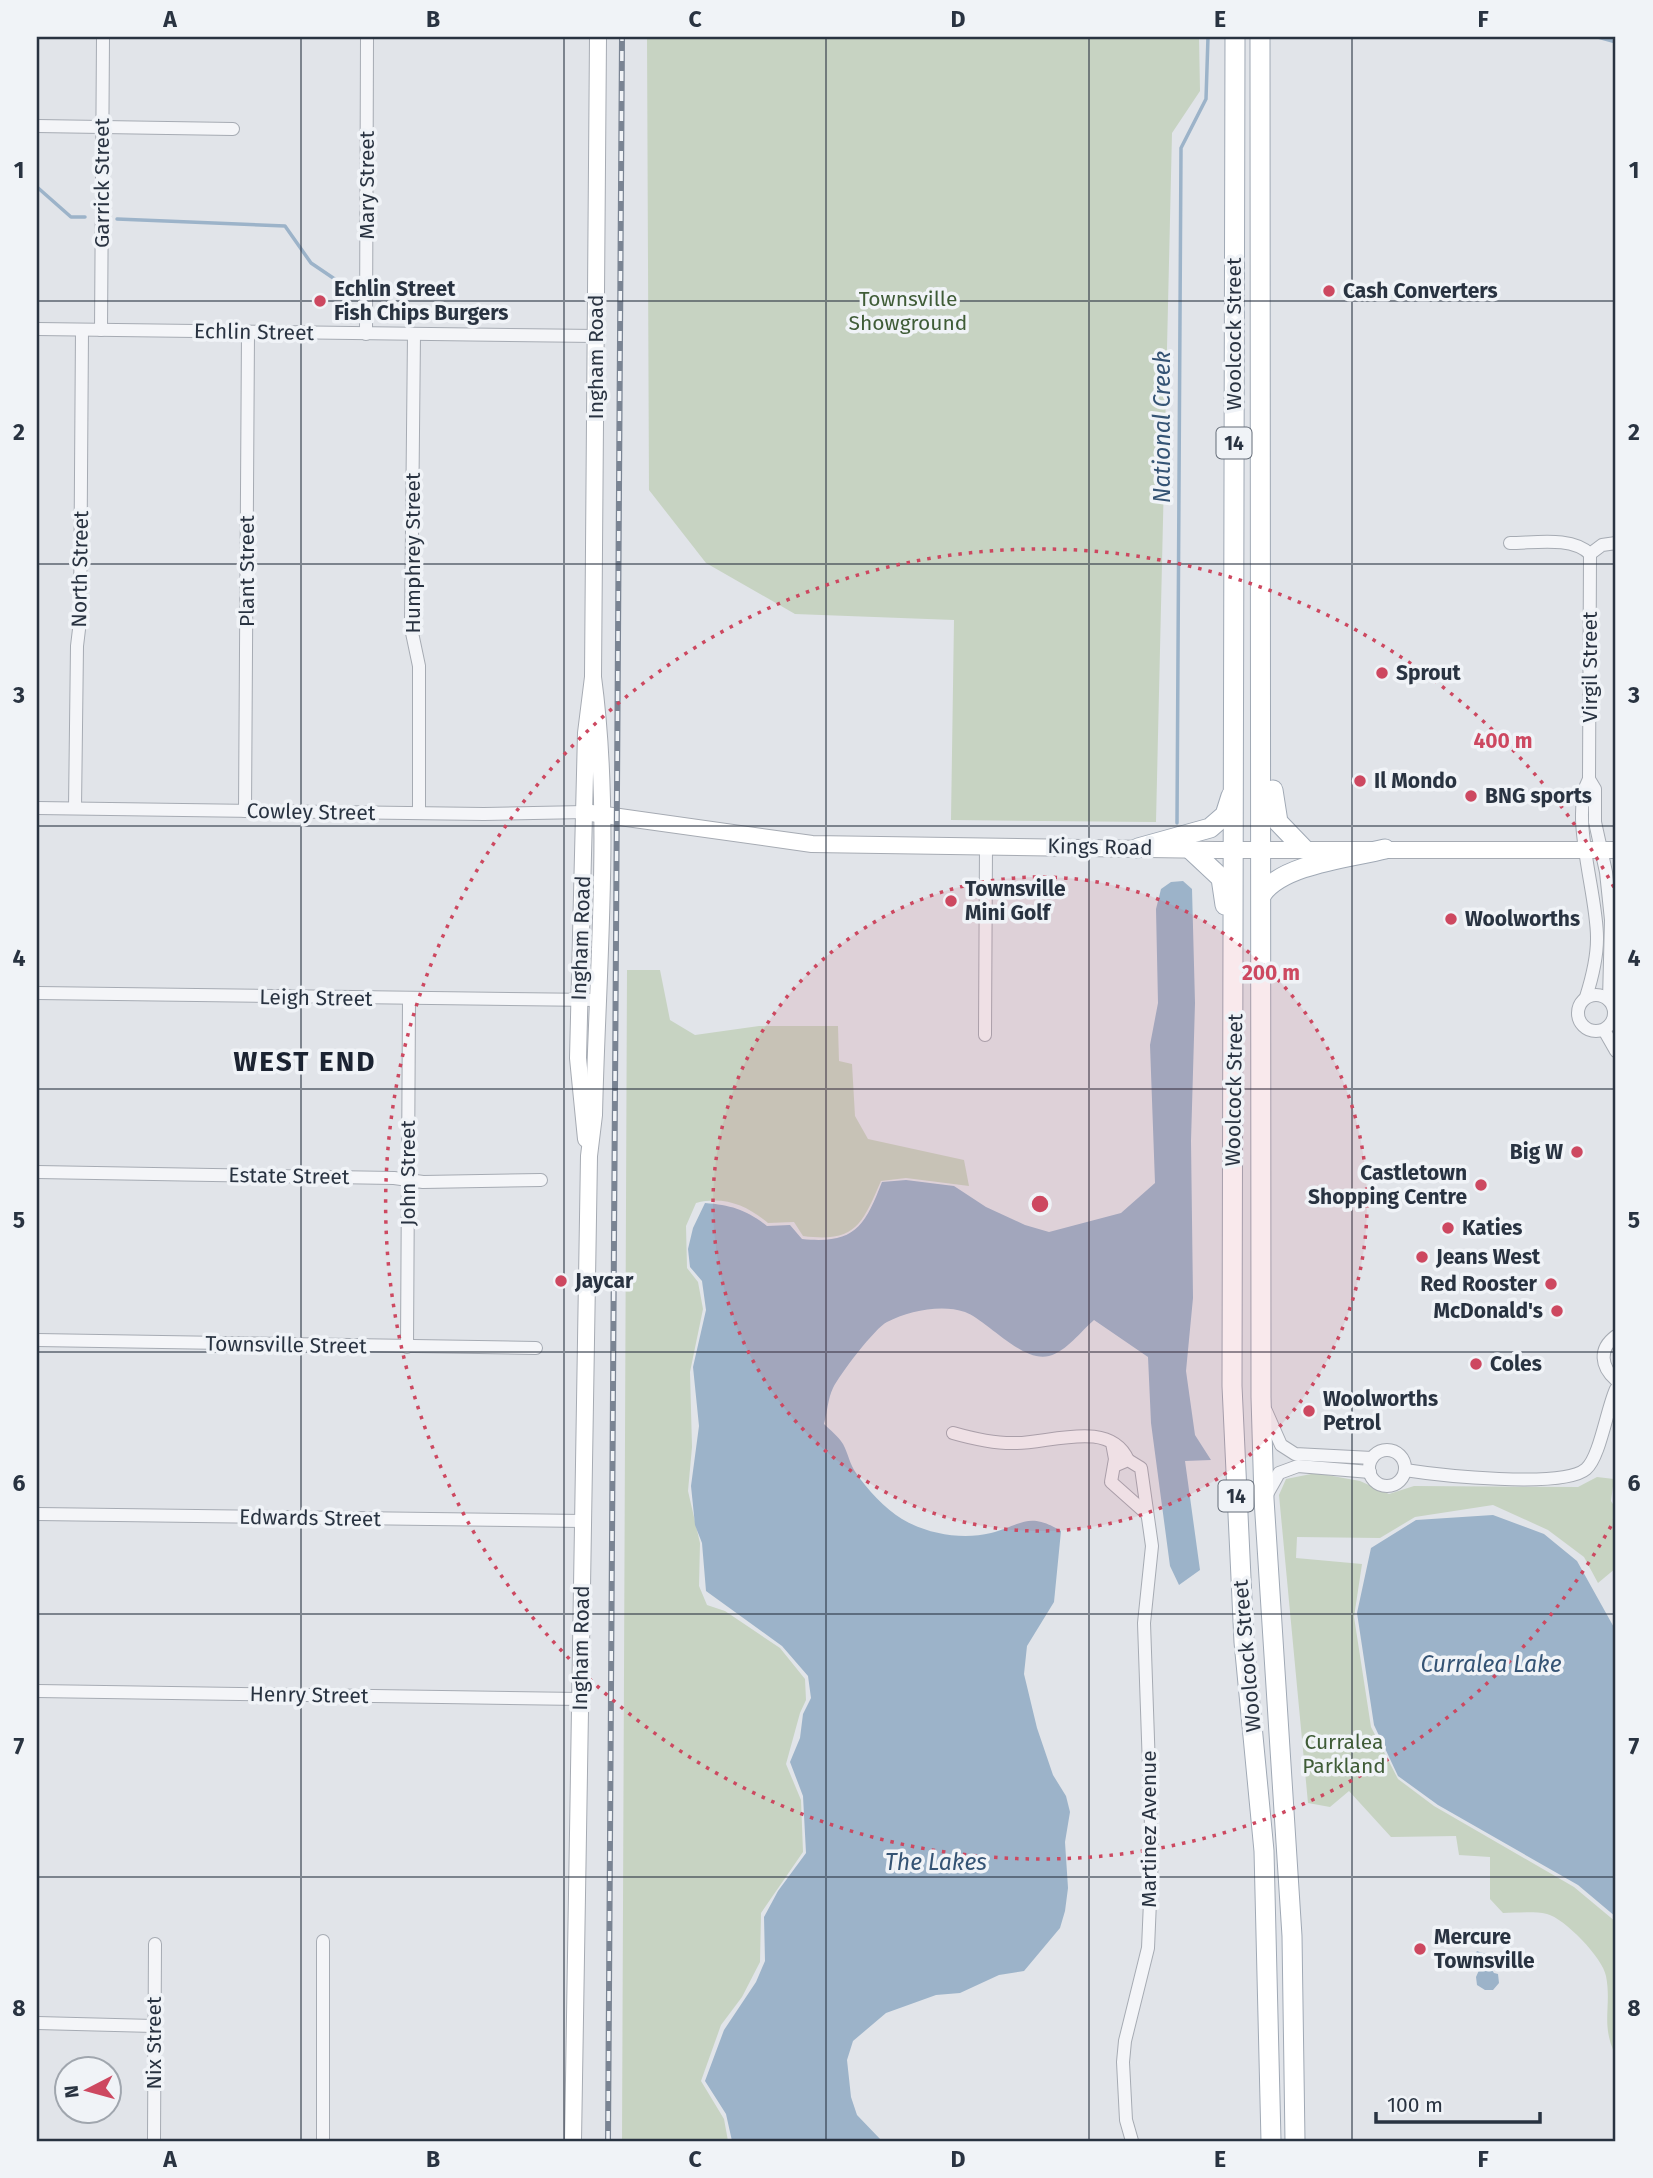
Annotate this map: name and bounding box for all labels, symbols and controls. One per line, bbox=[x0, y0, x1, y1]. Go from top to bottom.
text: A bbox=[162, 5, 177, 33]
text: B bbox=[426, 5, 440, 33]
text: C bbox=[688, 5, 702, 33]
text: D bbox=[951, 5, 966, 33]
text: E bbox=[1214, 5, 1226, 33]
text: F bbox=[1477, 5, 1489, 33]
street label: Garrick Street bbox=[89, 118, 115, 248]
street label: Mary Street bbox=[354, 130, 380, 239]
text: 1 bbox=[14, 156, 24, 184]
text: 1 bbox=[1629, 156, 1639, 184]
street label: Woolcock Street bbox=[1221, 257, 1247, 410]
place label: Echlin Street Fish Chips Burgers bbox=[334, 276, 509, 326]
place label: Cash Converters bbox=[1343, 278, 1498, 304]
marker: Cash Converters bbox=[1321, 283, 1337, 299]
park label: Townsville Showground bbox=[849, 286, 967, 336]
marker: Echlin Street Fish Chips Burgers bbox=[312, 293, 328, 309]
street label: Ingham Road bbox=[583, 294, 609, 420]
street label: Echlin Street bbox=[194, 318, 315, 346]
water label: National Creek bbox=[1148, 351, 1176, 503]
text: 2 bbox=[13, 418, 25, 446]
text: 2 bbox=[1628, 418, 1640, 446]
road number: 14 bbox=[1216, 428, 1252, 458]
street label: Humphrey Street bbox=[400, 472, 426, 634]
street label: North Street bbox=[66, 510, 94, 628]
street label: Plant Street bbox=[234, 515, 260, 627]
street label: Virgil Street bbox=[1577, 611, 1603, 722]
place label: Sprout bbox=[1396, 660, 1462, 686]
marker: Sprout bbox=[1374, 665, 1390, 681]
text: 3 bbox=[12, 681, 25, 709]
text: 3 bbox=[1627, 681, 1640, 709]
text: 400 m bbox=[1473, 728, 1533, 754]
place label: Il Mondo bbox=[1374, 768, 1457, 794]
marker: Il Mondo bbox=[1352, 773, 1368, 789]
place label: BNG sports bbox=[1485, 783, 1592, 809]
marker: BNG sports bbox=[1463, 788, 1479, 804]
street label: Cowley Street bbox=[246, 798, 376, 826]
street label: Kings Road bbox=[1047, 833, 1153, 861]
street label: Ingham Road bbox=[566, 875, 596, 1001]
place label: Townsville Mini Golf bbox=[965, 876, 1066, 926]
marker: Townsville Mini Golf bbox=[943, 893, 959, 909]
place label: Woolworths bbox=[1465, 906, 1580, 932]
marker: Woolworths bbox=[1443, 911, 1459, 927]
text: 4 bbox=[13, 944, 26, 972]
text: 4 bbox=[1628, 944, 1641, 972]
text: 200 m bbox=[1242, 960, 1300, 986]
street label: Leigh Street bbox=[259, 984, 373, 1012]
street label: Woolcock Street bbox=[1220, 1013, 1248, 1167]
district label: WEST END bbox=[234, 1045, 376, 1078]
street label: John Street bbox=[395, 1120, 421, 1226]
place label: Big W bbox=[1510, 1139, 1563, 1165]
marker: Big W bbox=[1569, 1144, 1585, 1160]
place label: Castletown Shopping Centre bbox=[1308, 1160, 1467, 1210]
street label: Estate Street bbox=[228, 1162, 350, 1190]
marker: Castletown Shopping Centre bbox=[1473, 1177, 1489, 1193]
centre of rings bbox=[1028, 1192, 1052, 1216]
text: 5 bbox=[13, 1206, 25, 1234]
text: 5 bbox=[1628, 1206, 1640, 1234]
place label: Katies bbox=[1462, 1215, 1522, 1241]
marker: Katies bbox=[1440, 1220, 1456, 1236]
place label: Jeans West bbox=[1435, 1244, 1541, 1270]
marker: Jeans West bbox=[1414, 1249, 1430, 1265]
place label: Jaycar bbox=[574, 1268, 634, 1294]
place label: Red Rooster bbox=[1420, 1271, 1538, 1297]
marker: Jaycar bbox=[553, 1273, 569, 1289]
marker: Red Rooster bbox=[1543, 1276, 1559, 1292]
place label: McDonald's bbox=[1433, 1298, 1543, 1324]
marker: McDonald's bbox=[1549, 1303, 1565, 1319]
street label: Townsville Street bbox=[205, 1331, 367, 1359]
place label: Coles bbox=[1490, 1351, 1542, 1377]
marker: Coles bbox=[1468, 1356, 1484, 1372]
place label: Woolworths Petrol bbox=[1323, 1386, 1438, 1436]
marker: Woolworths Petrol bbox=[1301, 1403, 1317, 1419]
text: 6 bbox=[13, 1469, 26, 1497]
text: 6 bbox=[1628, 1469, 1641, 1497]
road number: 14 bbox=[1218, 1480, 1254, 1512]
street label: Edwards Street bbox=[239, 1504, 382, 1532]
street label: Woolcock Street bbox=[1227, 1578, 1267, 1733]
street label: Ingham Road bbox=[567, 1585, 595, 1711]
water label: Curralea Lake bbox=[1420, 1650, 1562, 1678]
street label: Henry Street bbox=[249, 1681, 369, 1709]
park label: Curralea Parkland bbox=[1302, 1729, 1386, 1779]
text: 7 bbox=[14, 1732, 25, 1760]
text: 7 bbox=[1629, 1732, 1640, 1760]
street label: Martinez Avenue bbox=[1136, 1750, 1162, 1908]
water label: The Lakes bbox=[885, 1848, 987, 1876]
place label: Mercure Townsville bbox=[1434, 1924, 1535, 1974]
marker: Mercure Townsville bbox=[1412, 1941, 1428, 1957]
text: 8 bbox=[12, 1994, 26, 2022]
text: 8 bbox=[1627, 1994, 1641, 2022]
street label: Nix Street bbox=[141, 1996, 167, 2090]
north arrow bbox=[52, 2056, 122, 2126]
scale bar bbox=[1376, 2080, 1541, 2124]
text: N bbox=[59, 2084, 84, 2099]
text: 100 m bbox=[1387, 2092, 1443, 2118]
text: A bbox=[162, 2145, 177, 2173]
text: B bbox=[426, 2145, 440, 2173]
text: C bbox=[688, 2145, 702, 2173]
text: D bbox=[951, 2145, 966, 2173]
text: E bbox=[1214, 2145, 1226, 2173]
text: F bbox=[1477, 2145, 1489, 2173]

